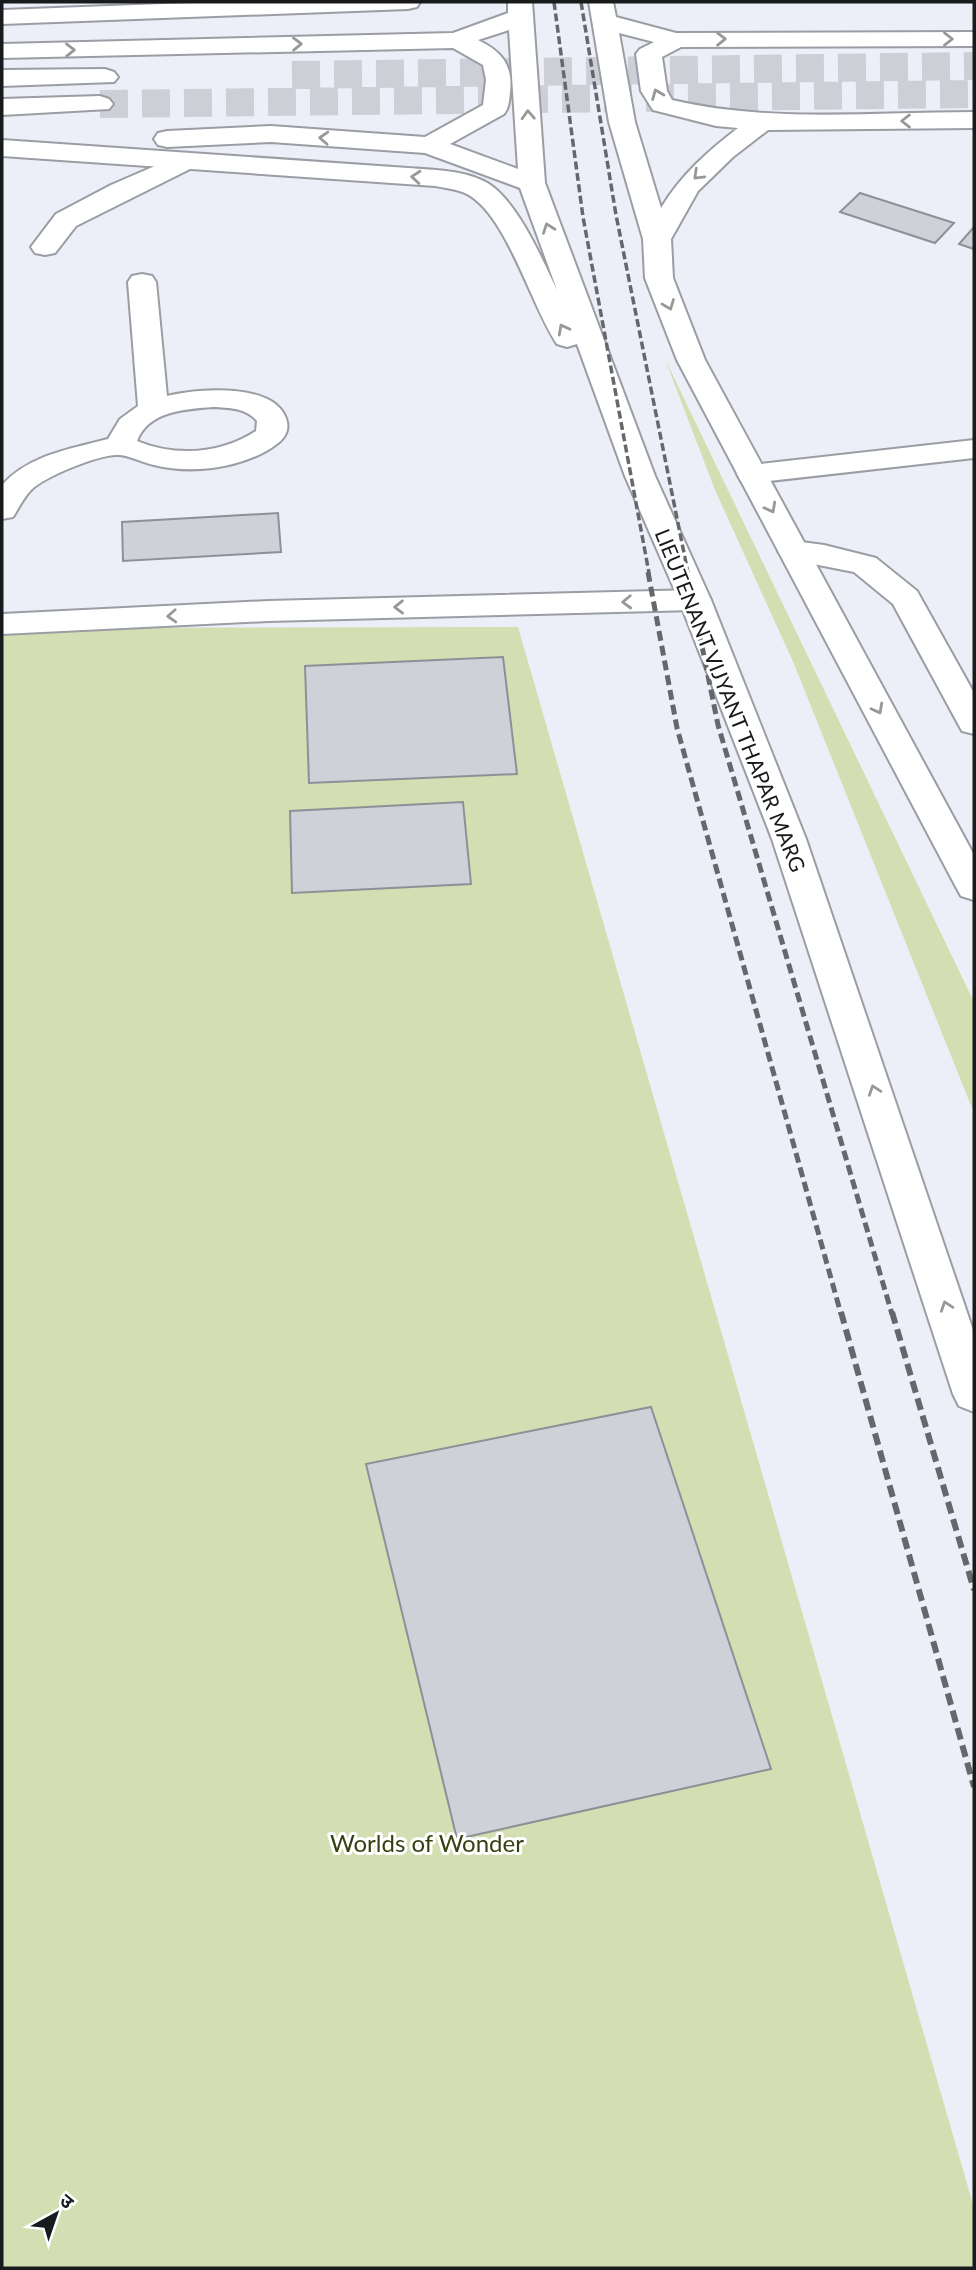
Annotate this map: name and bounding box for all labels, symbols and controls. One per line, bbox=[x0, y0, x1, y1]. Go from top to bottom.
one-way arrow bbox=[715, 31, 726, 46]
one-way arrow bbox=[943, 31, 954, 47]
one-way arrow bbox=[293, 36, 303, 52]
one-way arrow bbox=[65, 42, 76, 57]
one-way arrow bbox=[652, 89, 666, 101]
one-way arrow bbox=[520, 109, 535, 120]
one-way arrow bbox=[900, 113, 911, 129]
one-way arrow bbox=[318, 130, 329, 145]
one-way arrow bbox=[694, 167, 707, 180]
one-way arrow bbox=[411, 170, 422, 185]
one-way arrow bbox=[542, 222, 556, 234]
one-way arrow bbox=[661, 298, 675, 310]
one-way arrow bbox=[557, 323, 571, 336]
one-way arrow bbox=[762, 501, 776, 513]
street label: LIEUTENANT VIJYANT THAPAR MARG bbox=[651, 525, 811, 875]
one-way arrow bbox=[621, 594, 632, 609]
one-way arrow bbox=[393, 600, 404, 615]
one-way arrow bbox=[166, 608, 177, 623]
one-way arrow bbox=[870, 701, 884, 714]
one-way arrow bbox=[868, 1084, 882, 1097]
one-way arrow bbox=[940, 1300, 954, 1312]
park label: Worlds of Wonder bbox=[330, 1828, 524, 1857]
north arrow bbox=[21, 2179, 91, 2249]
text: उ bbox=[56, 2188, 80, 2214]

